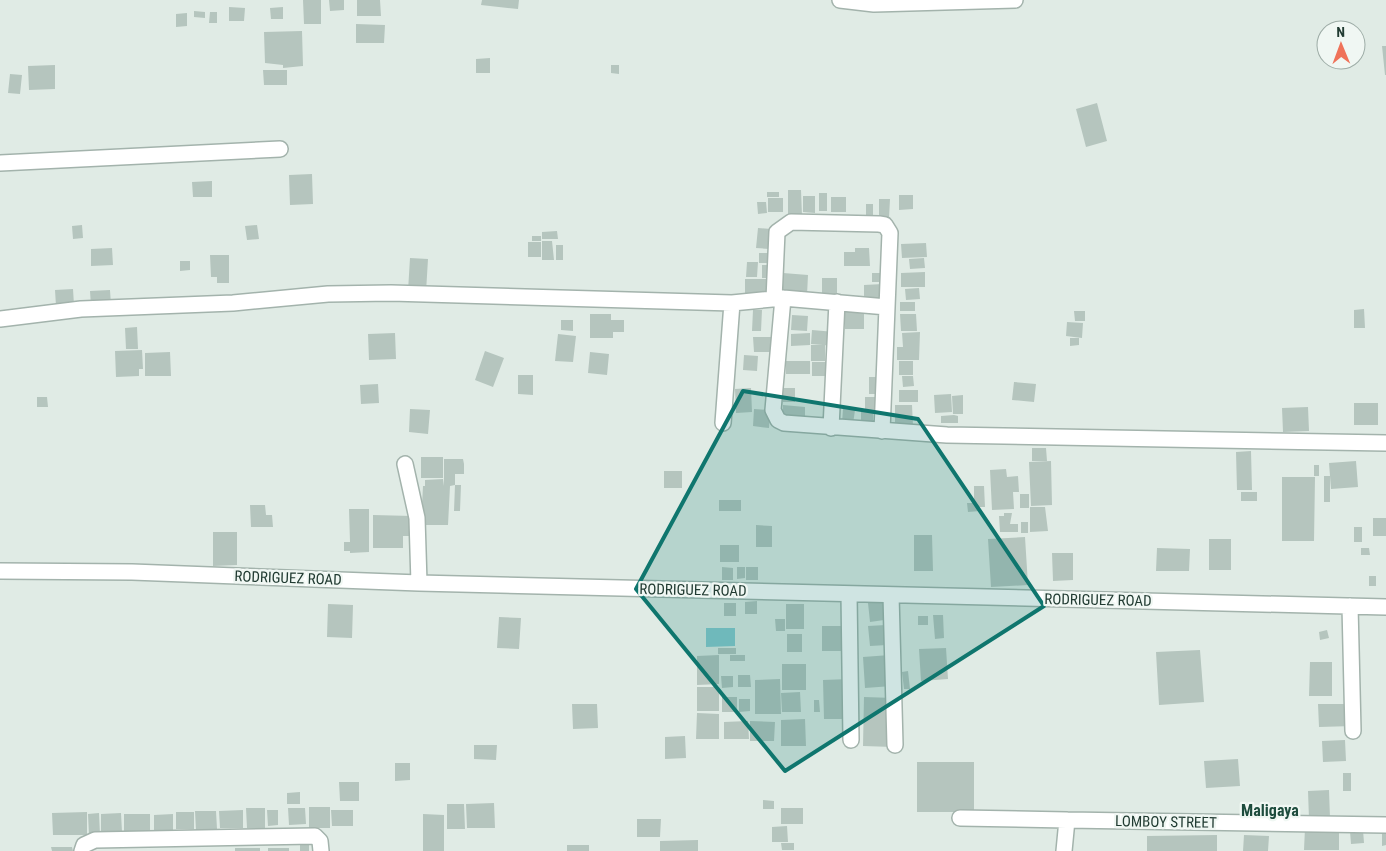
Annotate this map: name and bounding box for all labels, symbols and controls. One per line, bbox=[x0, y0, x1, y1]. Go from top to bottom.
north arrow bbox=[1316, 20, 1366, 70]
text: N bbox=[1336, 24, 1345, 40]
street label: RODRIGUEZ ROAD bbox=[234, 567, 342, 589]
street label: RODRIGUEZ ROAD bbox=[639, 580, 747, 600]
street label: RODRIGUEZ ROAD bbox=[1044, 590, 1152, 610]
district label: Maligaya bbox=[1241, 801, 1299, 820]
street label: LOMBOY STREET bbox=[1115, 812, 1217, 832]

